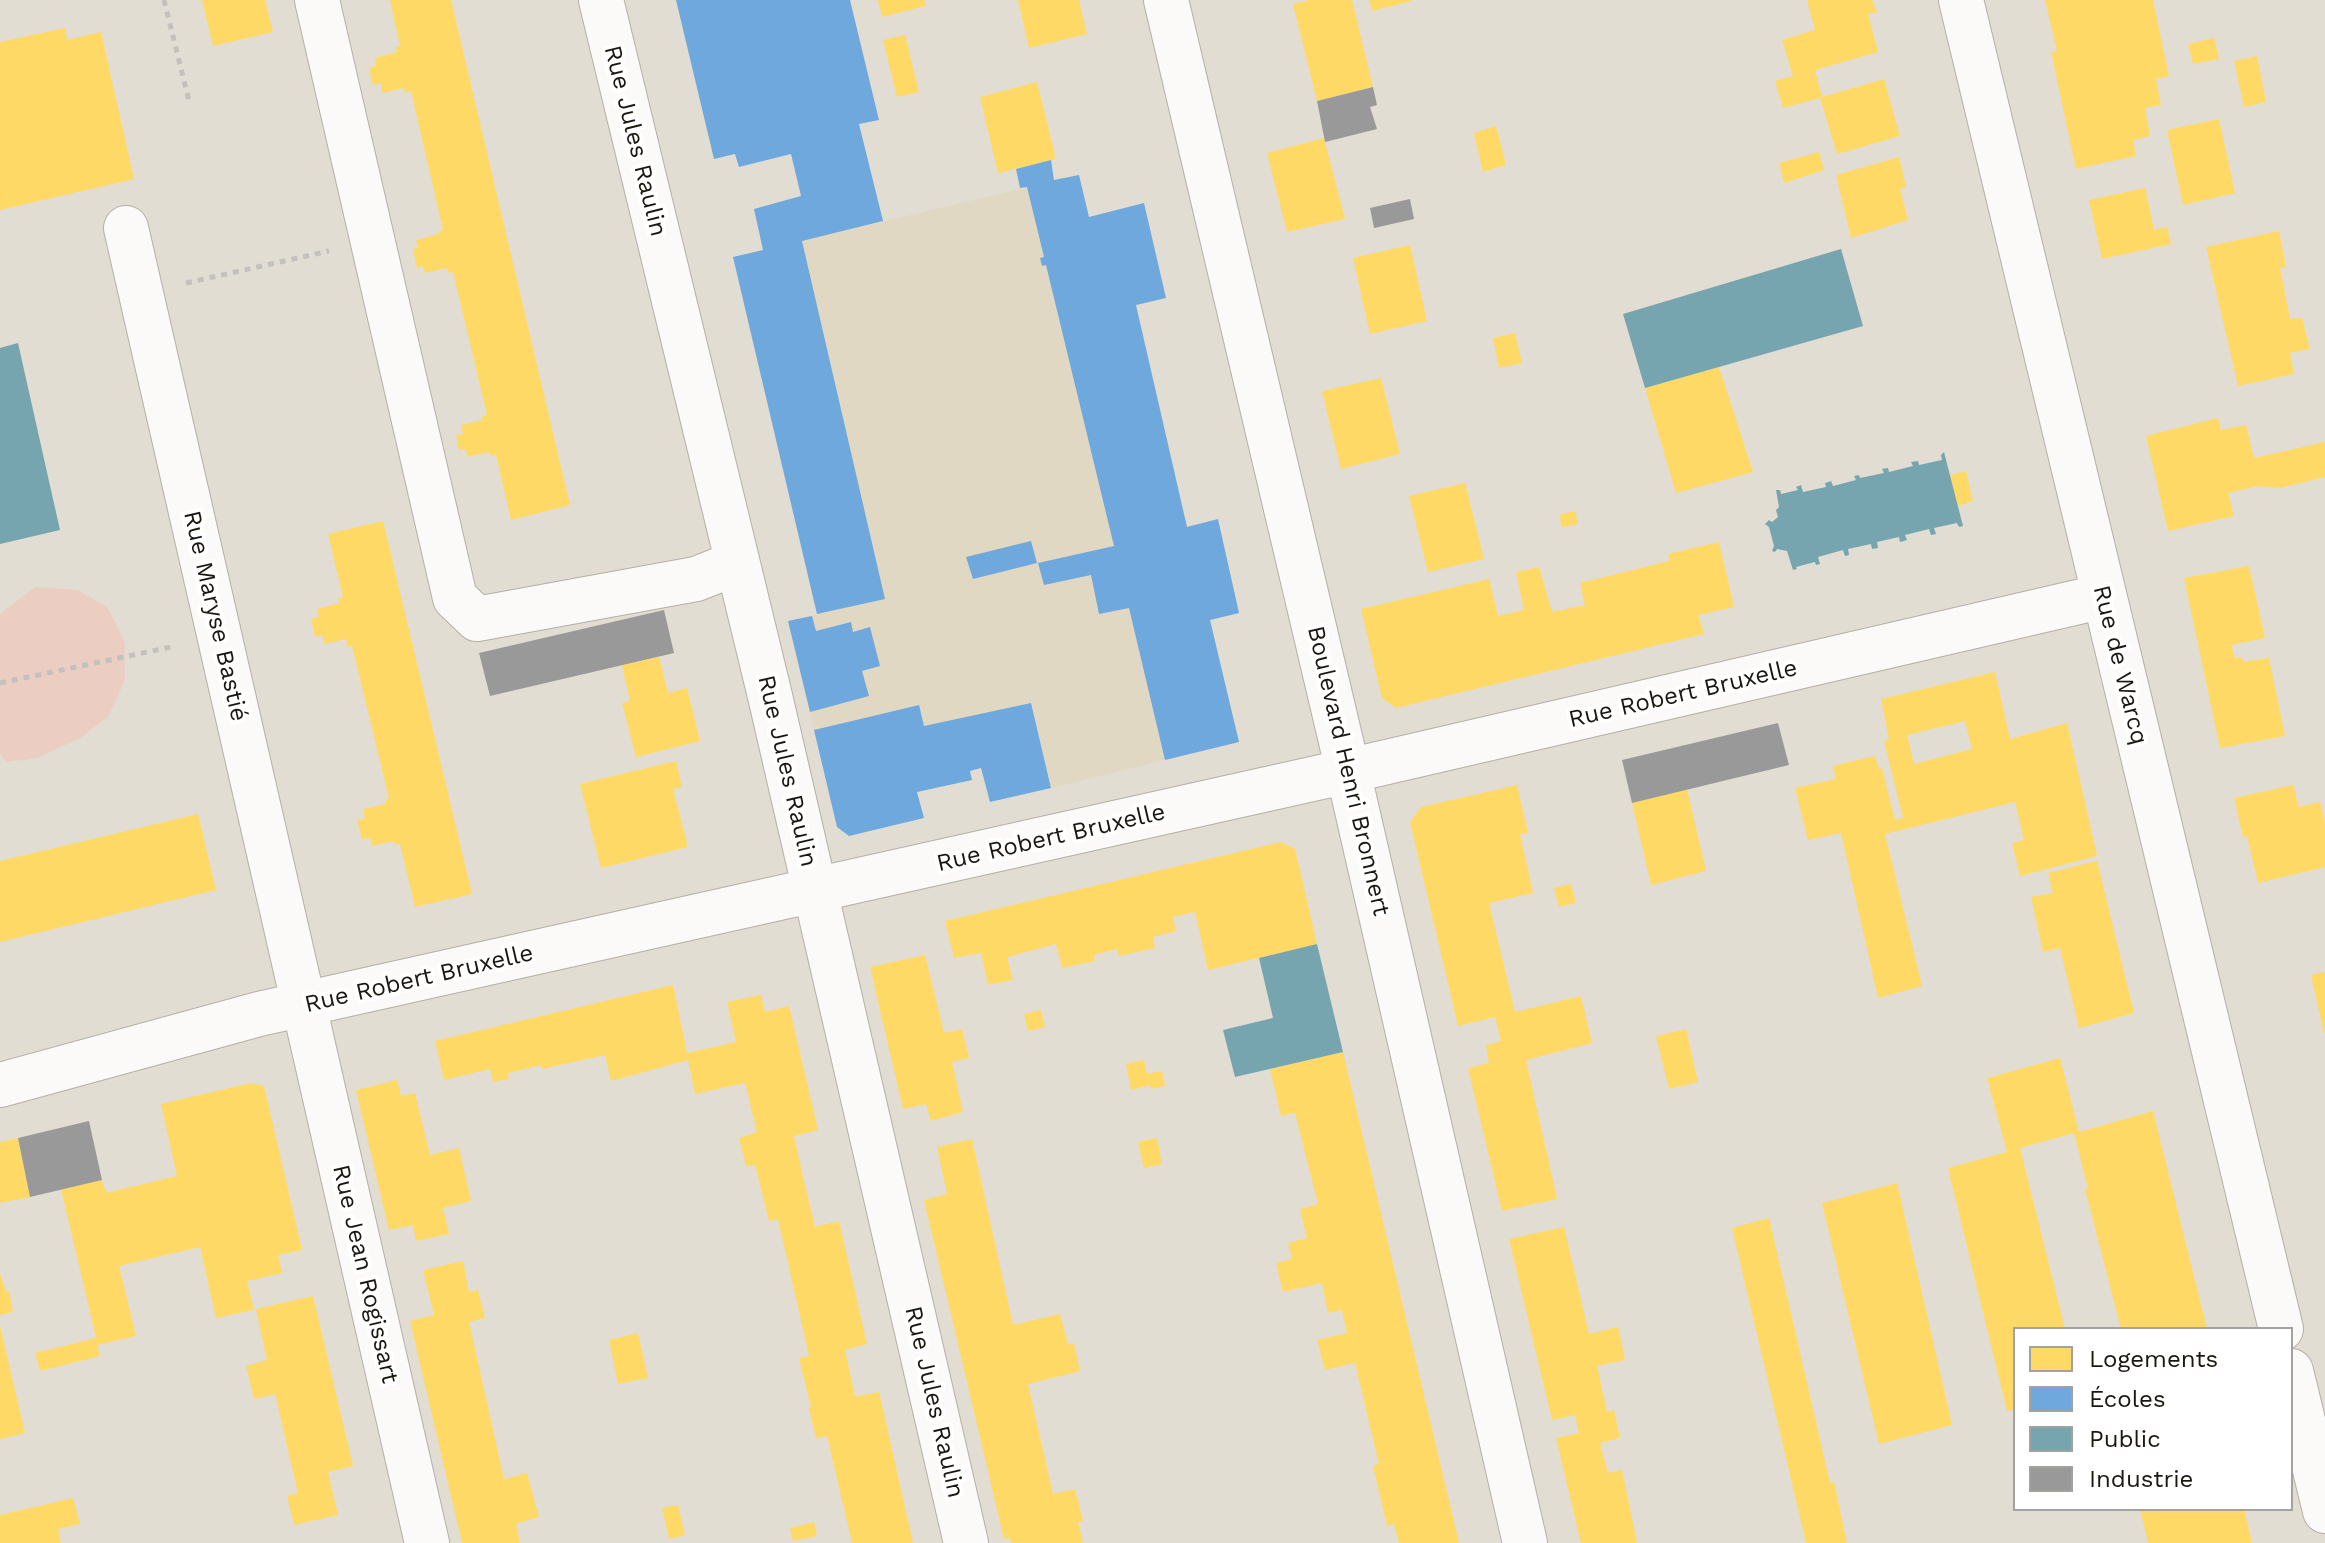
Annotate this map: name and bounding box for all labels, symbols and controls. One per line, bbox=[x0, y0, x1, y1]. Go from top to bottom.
street label: Rue Jules Raulin bbox=[597, 43, 673, 239]
street label: Rue Maryse Bastié bbox=[177, 508, 253, 724]
street label: Rue de Warcq bbox=[2086, 582, 2154, 748]
street label: Boulevard Henri Bronnert bbox=[1301, 623, 1395, 919]
street label: Rue Robert Bruxelle bbox=[1566, 654, 1800, 734]
street label: Rue Jules Raulin bbox=[751, 672, 823, 870]
street label: Rue Robert Bruxelle bbox=[934, 798, 1168, 878]
street label: Rue Robert Bruxelle bbox=[302, 939, 536, 1019]
street label: Rue Jean Rogissart bbox=[326, 1162, 404, 1386]
street label: Rue Jules Raulin bbox=[898, 1303, 970, 1501]
legend bbox=[2013, 1327, 2293, 1511]
text: Logements bbox=[2089, 1345, 2218, 1373]
text: Écoles bbox=[2089, 1385, 2166, 1413]
text: Public bbox=[2089, 1425, 2161, 1453]
text: Industrie bbox=[2089, 1465, 2193, 1493]

